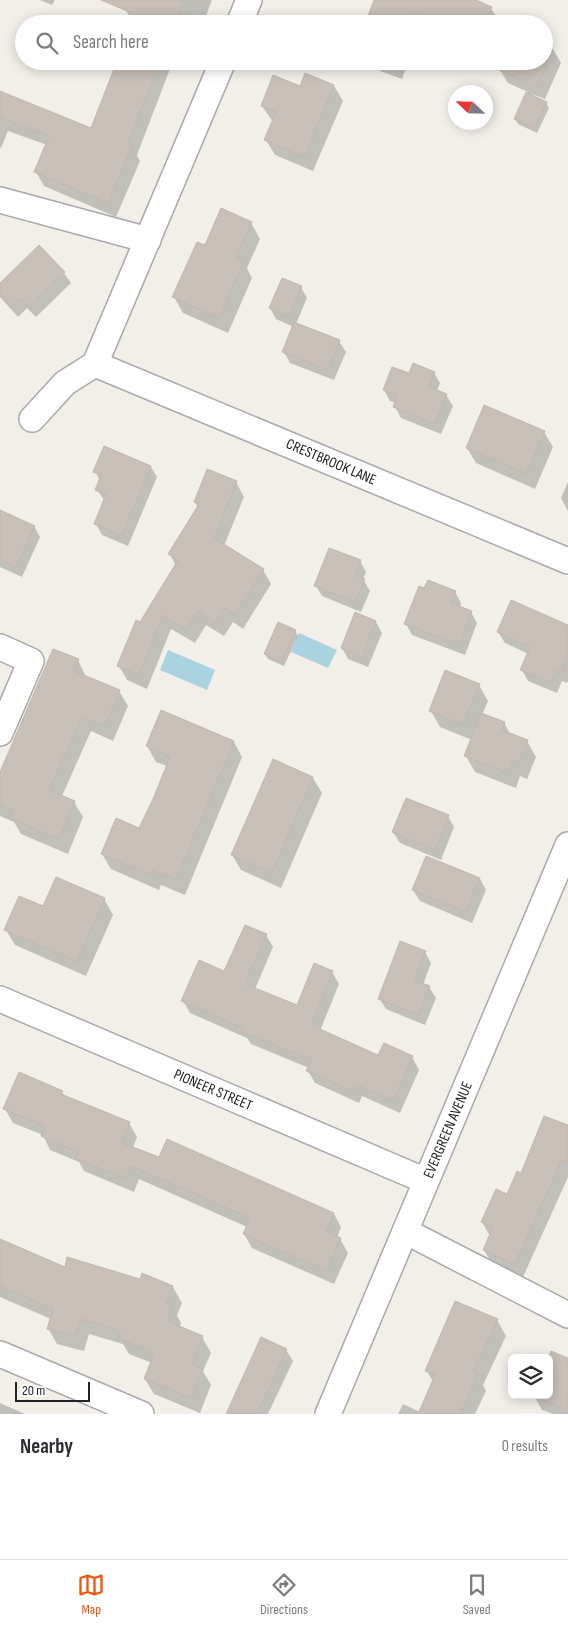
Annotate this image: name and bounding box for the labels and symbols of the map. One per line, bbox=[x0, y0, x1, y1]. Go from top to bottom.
north arrow bbox=[448, 85, 493, 130]
street label: CRESTBROOK LANE bbox=[283, 434, 379, 490]
street label: PIONEER STREET bbox=[171, 1065, 255, 1115]
street label: EVERGREEN AVENUE bbox=[419, 1079, 477, 1181]
scale bar bbox=[15, 1379, 90, 1402]

